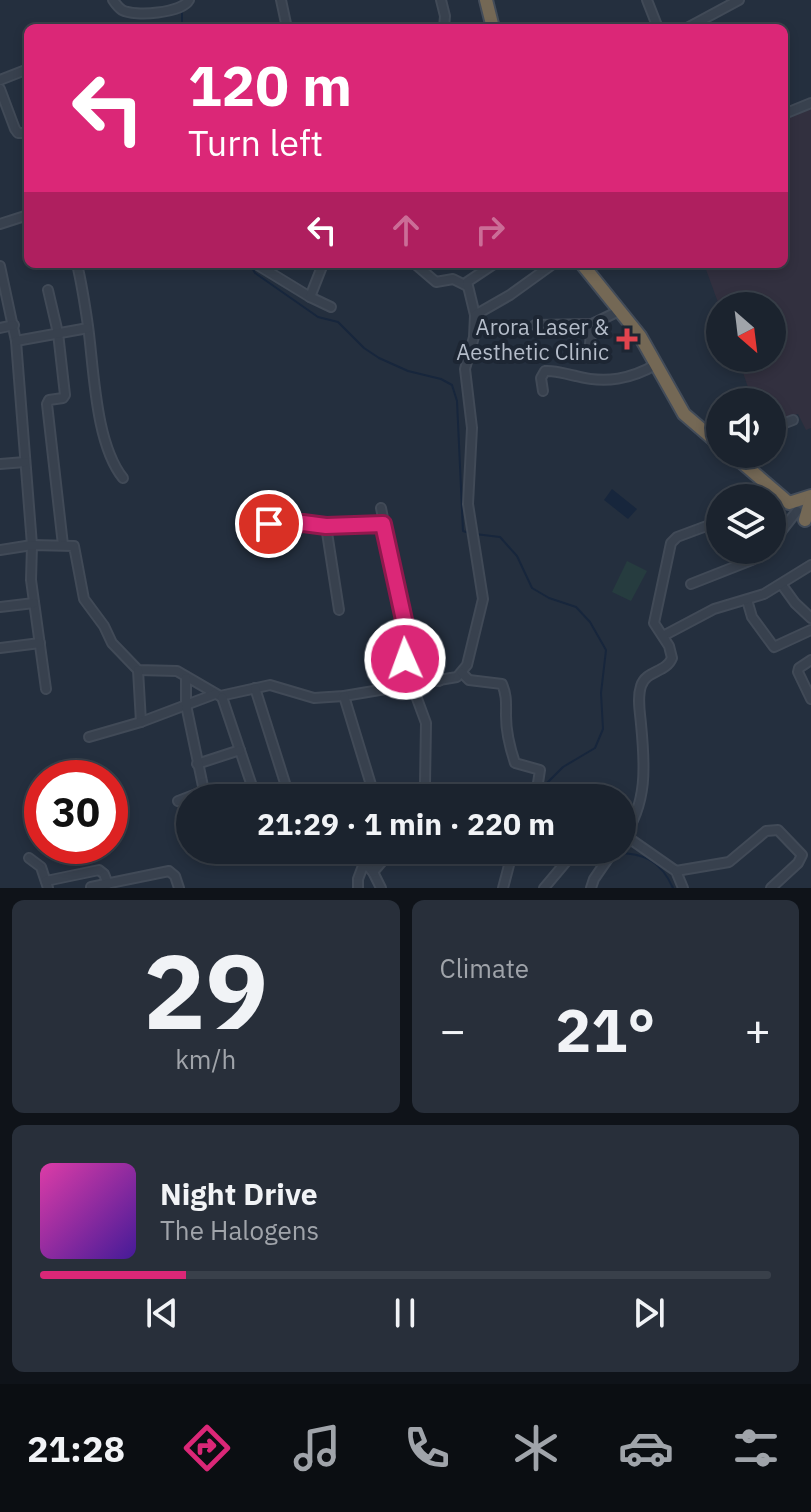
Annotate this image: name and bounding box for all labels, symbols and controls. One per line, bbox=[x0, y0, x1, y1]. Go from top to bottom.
text: 120 m bbox=[188, 49, 352, 121]
icon: left bbox=[56, 56, 160, 160]
text: Turn left bbox=[188, 119, 323, 166]
icon: left bbox=[300, 208, 344, 252]
icon: ahead bbox=[384, 208, 428, 252]
icon: right bbox=[468, 208, 512, 252]
north arrow bbox=[706, 292, 786, 372]
map controls bbox=[706, 292, 786, 564]
place label: Arora Laser & Aesthetic Clinic bbox=[456, 312, 609, 366]
marker: Arora Laser & Aesthetic Clinic bbox=[616, 328, 638, 350]
button: sound bbox=[706, 388, 786, 468]
button: layers bbox=[706, 484, 786, 564]
pin bbox=[235, 490, 303, 558]
icon: arrive bbox=[247, 502, 291, 546]
position arrow bbox=[363, 617, 447, 701]
speed limit sign: 30 bbox=[24, 760, 128, 864]
text: 21:29 · 1 min · 220 m bbox=[257, 804, 555, 843]
text: 29 bbox=[143, 922, 268, 1058]
text: Climate bbox=[440, 951, 529, 985]
text: 21° bbox=[555, 990, 655, 1069]
text: − bbox=[440, 1001, 466, 1058]
text: + bbox=[745, 1001, 771, 1058]
text: km/h bbox=[175, 1042, 236, 1076]
text: Night Drive bbox=[160, 1174, 318, 1213]
text: The Halogens bbox=[160, 1213, 319, 1247]
icon: previous bbox=[140, 1291, 184, 1335]
icon: pause bbox=[383, 1291, 427, 1335]
icon: next bbox=[627, 1291, 671, 1335]
icon: directions bbox=[179, 1420, 235, 1476]
icon: music bbox=[289, 1420, 345, 1476]
icon: phone bbox=[399, 1420, 455, 1476]
icon: climate bbox=[508, 1420, 564, 1476]
icon: car bbox=[618, 1420, 674, 1476]
icon: filters bbox=[728, 1420, 784, 1476]
text: 21:28 bbox=[27, 1425, 125, 1472]

